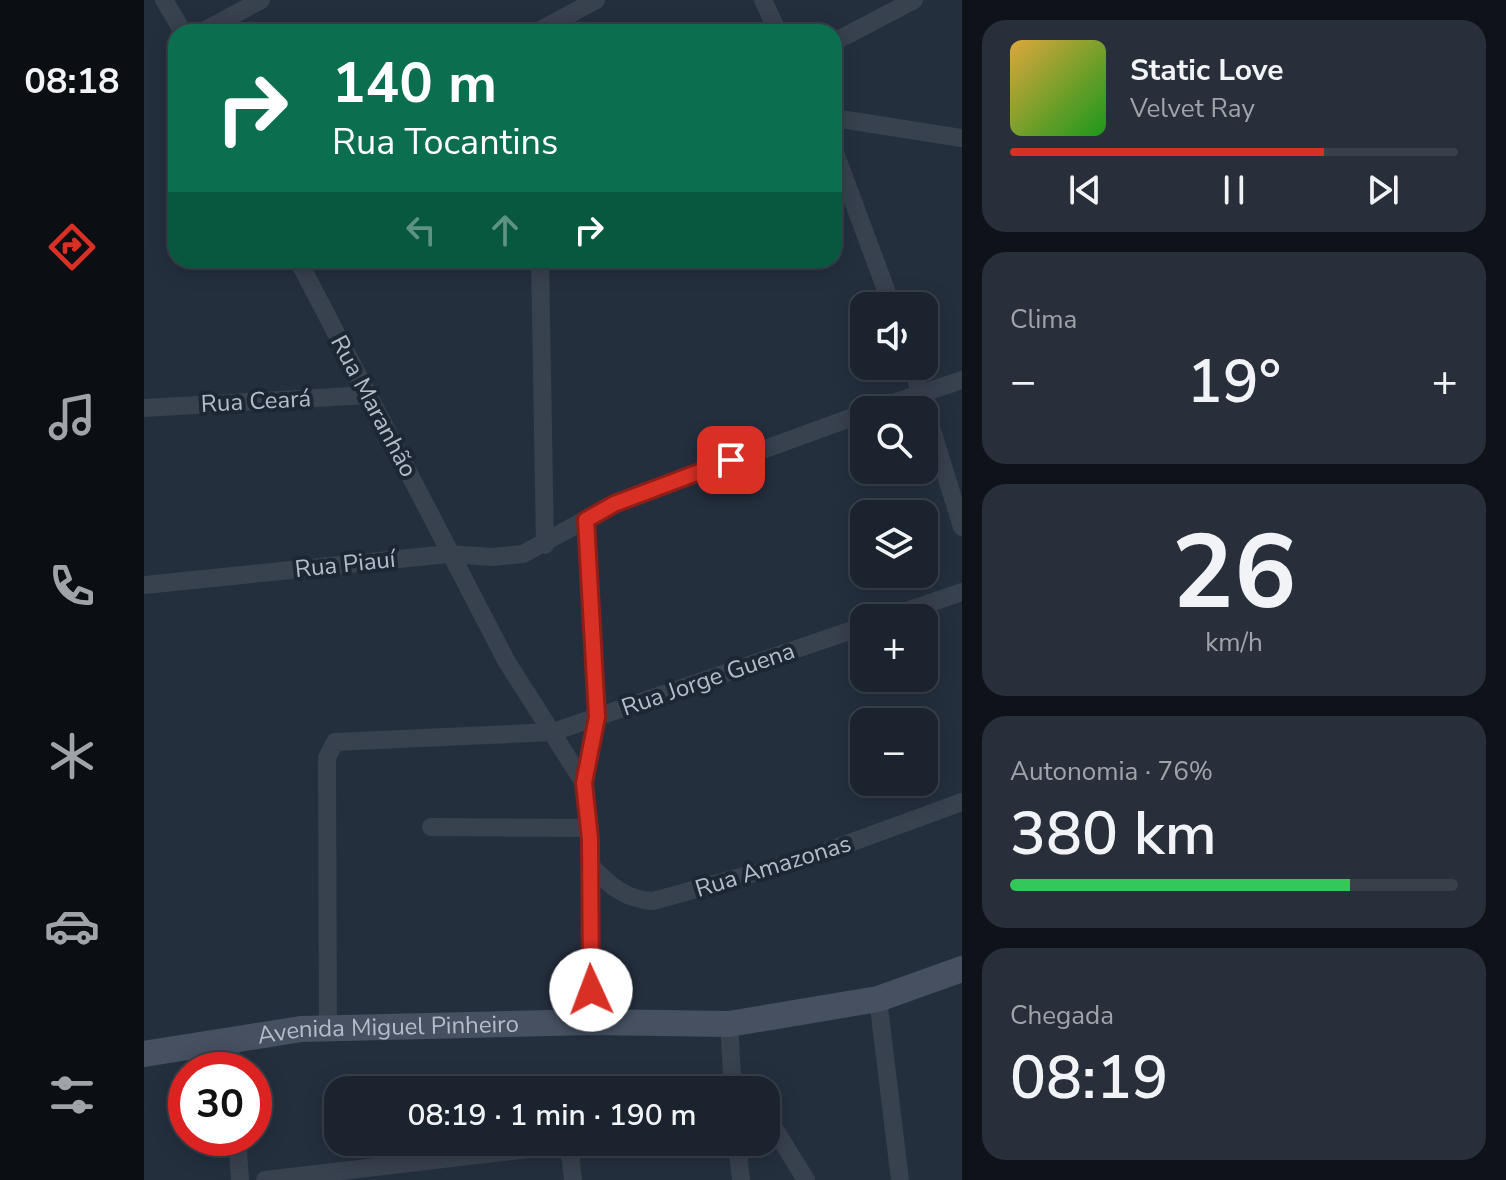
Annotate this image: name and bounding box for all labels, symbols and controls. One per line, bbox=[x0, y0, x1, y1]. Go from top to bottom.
text: 140 m bbox=[332, 45, 497, 122]
text: Static Love bbox=[1130, 50, 1284, 91]
icon: right bbox=[200, 56, 304, 160]
text: 08:18 bbox=[24, 57, 120, 106]
text: Velvet Ray bbox=[1130, 91, 1255, 126]
text: Rua Tocantins bbox=[332, 118, 558, 167]
icon: previous bbox=[1063, 168, 1107, 212]
icon: pause bbox=[1212, 168, 1256, 212]
icon: next bbox=[1361, 168, 1405, 212]
icon: left bbox=[399, 208, 443, 252]
icon: ahead bbox=[483, 208, 527, 252]
icon: right bbox=[567, 208, 611, 252]
icon: directions bbox=[44, 219, 100, 275]
map controls bbox=[850, 292, 938, 796]
button: sound bbox=[850, 292, 938, 380]
text: Clima bbox=[1010, 302, 1077, 337]
street label: Rua Maranhão bbox=[323, 330, 425, 482]
text: 19° bbox=[1187, 341, 1281, 423]
text: − bbox=[1010, 352, 1036, 412]
text: + bbox=[1432, 352, 1458, 412]
street label: Rua Ceará bbox=[200, 382, 312, 420]
icon: music bbox=[44, 389, 100, 445]
button: search bbox=[850, 396, 938, 484]
pin bbox=[697, 426, 765, 494]
icon: arrive bbox=[709, 438, 753, 482]
button: layers bbox=[850, 500, 938, 588]
text: 26 bbox=[1172, 502, 1296, 644]
street label: Rua Piauí bbox=[293, 543, 398, 585]
icon: phone bbox=[44, 558, 100, 614]
button: + bbox=[850, 604, 938, 692]
text: km/h bbox=[1205, 625, 1263, 660]
street label: Rua Jorge Guena bbox=[617, 634, 799, 724]
button: − bbox=[850, 708, 938, 796]
icon: climate bbox=[44, 728, 100, 784]
text: Autonomia · 76% bbox=[1010, 754, 1213, 789]
text: 380 km bbox=[1010, 793, 1217, 875]
street label: Rua Amazonas bbox=[691, 827, 855, 905]
icon: car bbox=[44, 898, 100, 954]
position arrow bbox=[549, 948, 633, 1032]
text: Chegada bbox=[1010, 998, 1114, 1033]
street label: Avenida Miguel Pinheiro bbox=[255, 1008, 519, 1052]
text: 08:19 bbox=[1010, 1037, 1168, 1119]
speed limit sign: 30 bbox=[168, 1052, 272, 1156]
icon: filters bbox=[44, 1067, 100, 1123]
text: 08:19 · 1 min · 190 m bbox=[407, 1095, 697, 1136]

